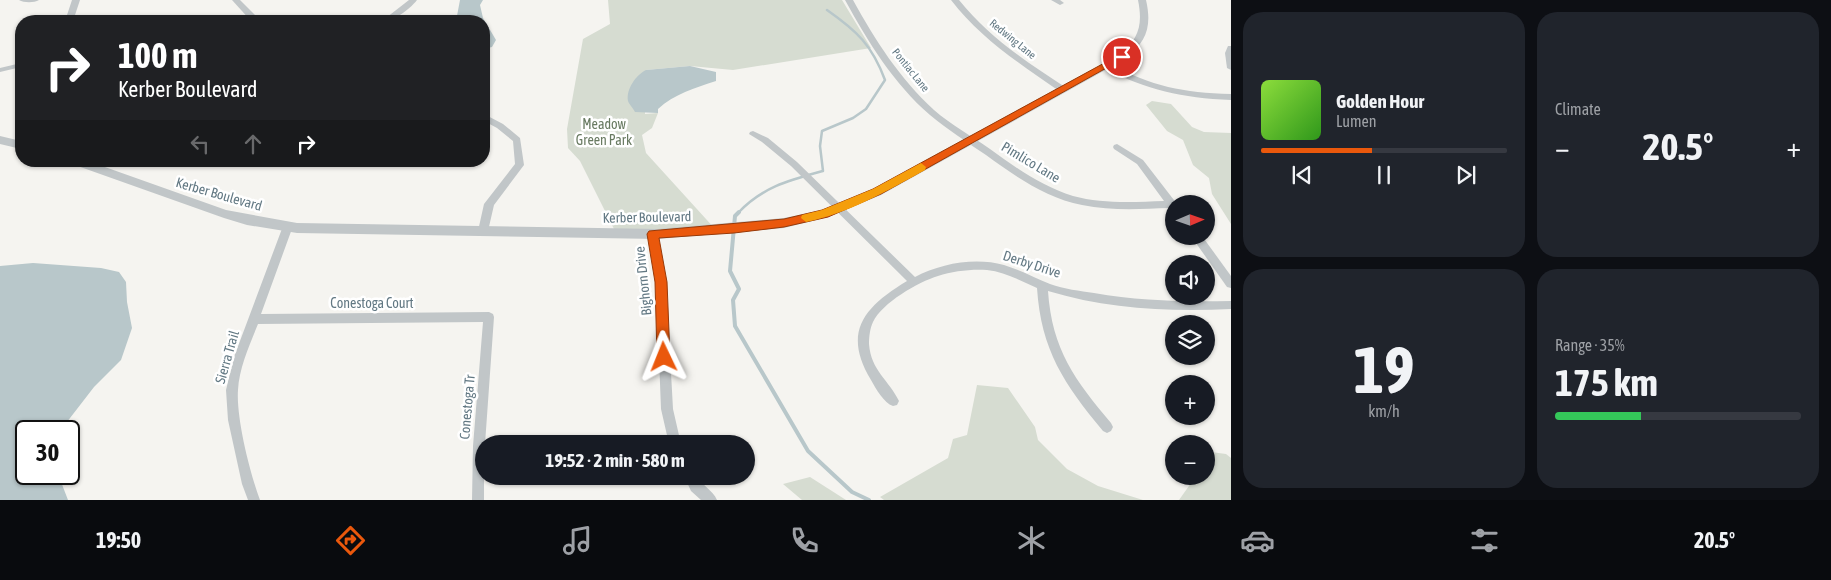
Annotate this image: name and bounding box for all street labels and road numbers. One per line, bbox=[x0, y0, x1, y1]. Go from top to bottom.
street label: Redwing Lane bbox=[987, 17, 1039, 61]
street label: Pontiac Lane bbox=[890, 46, 932, 94]
street label: Pimlico Lane bbox=[999, 138, 1063, 186]
street label: Kerber Boulevard bbox=[174, 174, 264, 214]
street label: Kerber Boulevard bbox=[602, 208, 692, 226]
street label: Bighorn Drive bbox=[631, 246, 655, 316]
street label: Derby Drive bbox=[1001, 247, 1063, 281]
street label: Conestoga Court bbox=[330, 295, 414, 311]
street label: Sierra Trail bbox=[212, 328, 242, 385]
street label: Conestoga Tr bbox=[456, 373, 478, 440]

